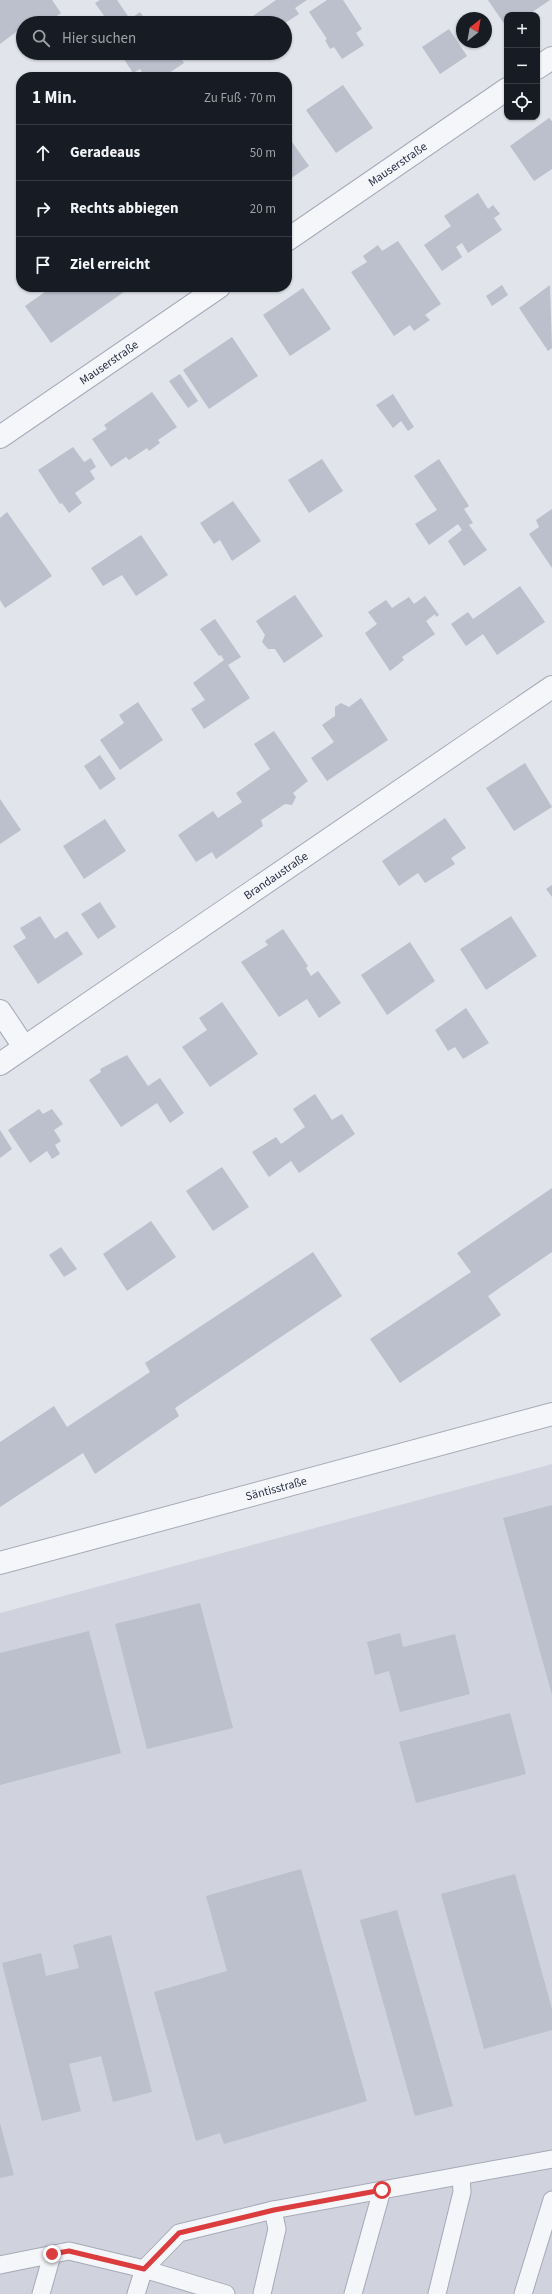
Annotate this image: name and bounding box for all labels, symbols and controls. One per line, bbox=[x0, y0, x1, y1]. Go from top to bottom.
north arrow bbox=[456, 12, 492, 48]
map controls bbox=[504, 12, 540, 120]
button: + bbox=[504, 12, 540, 48]
search box bbox=[16, 16, 292, 60]
icon: search bbox=[30, 27, 52, 49]
text: Hier suchen bbox=[62, 28, 136, 49]
button: − bbox=[504, 48, 540, 84]
button: locate bbox=[504, 84, 540, 120]
text: 1 Min. bbox=[32, 86, 77, 110]
text: Zu Fuß · 70 m bbox=[204, 89, 276, 107]
street label: Mauserstraße bbox=[365, 138, 431, 191]
icon: ahead bbox=[32, 142, 54, 164]
text: Geradeaus bbox=[70, 142, 140, 163]
text: 50 m bbox=[250, 144, 276, 162]
icon: right bbox=[32, 198, 54, 220]
text: Rechts abbiegen bbox=[70, 198, 179, 219]
text: 20 m bbox=[250, 200, 276, 218]
icon: arrive bbox=[32, 254, 54, 276]
text: Ziel erreicht bbox=[70, 254, 150, 275]
street label: Mauserstraße bbox=[76, 337, 142, 389]
street label: Brandaustraße bbox=[241, 848, 312, 904]
street label: Säntisstraße bbox=[244, 1473, 309, 1505]
route start bbox=[373, 2181, 391, 2199]
route end bbox=[43, 2245, 61, 2263]

